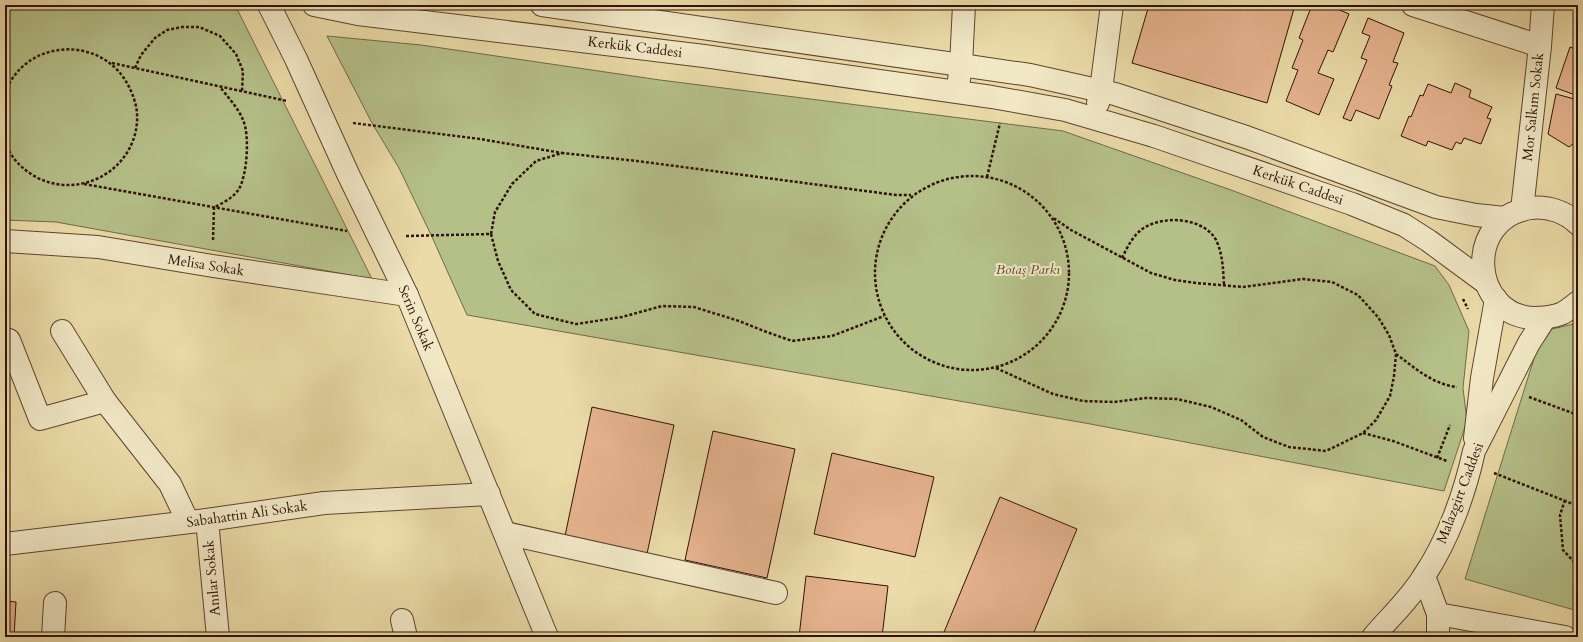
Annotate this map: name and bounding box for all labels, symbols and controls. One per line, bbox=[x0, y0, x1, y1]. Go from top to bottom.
street label: Kerkük Caddesi bbox=[587, 32, 683, 62]
street label: Mor Salkım Sokak bbox=[1518, 51, 1548, 162]
street label: Kerkük Caddesi bbox=[1250, 161, 1346, 209]
street label: Melisa Sokak bbox=[166, 250, 246, 280]
park label: Botaş Parkı bbox=[996, 260, 1060, 279]
street label: Serin Sokak bbox=[394, 282, 439, 354]
street label: Malazgirt Caddesi bbox=[1432, 440, 1488, 546]
street label: Sabahattin Ali Sokak bbox=[185, 496, 309, 532]
street label: Anılar Sokak bbox=[199, 539, 225, 617]

